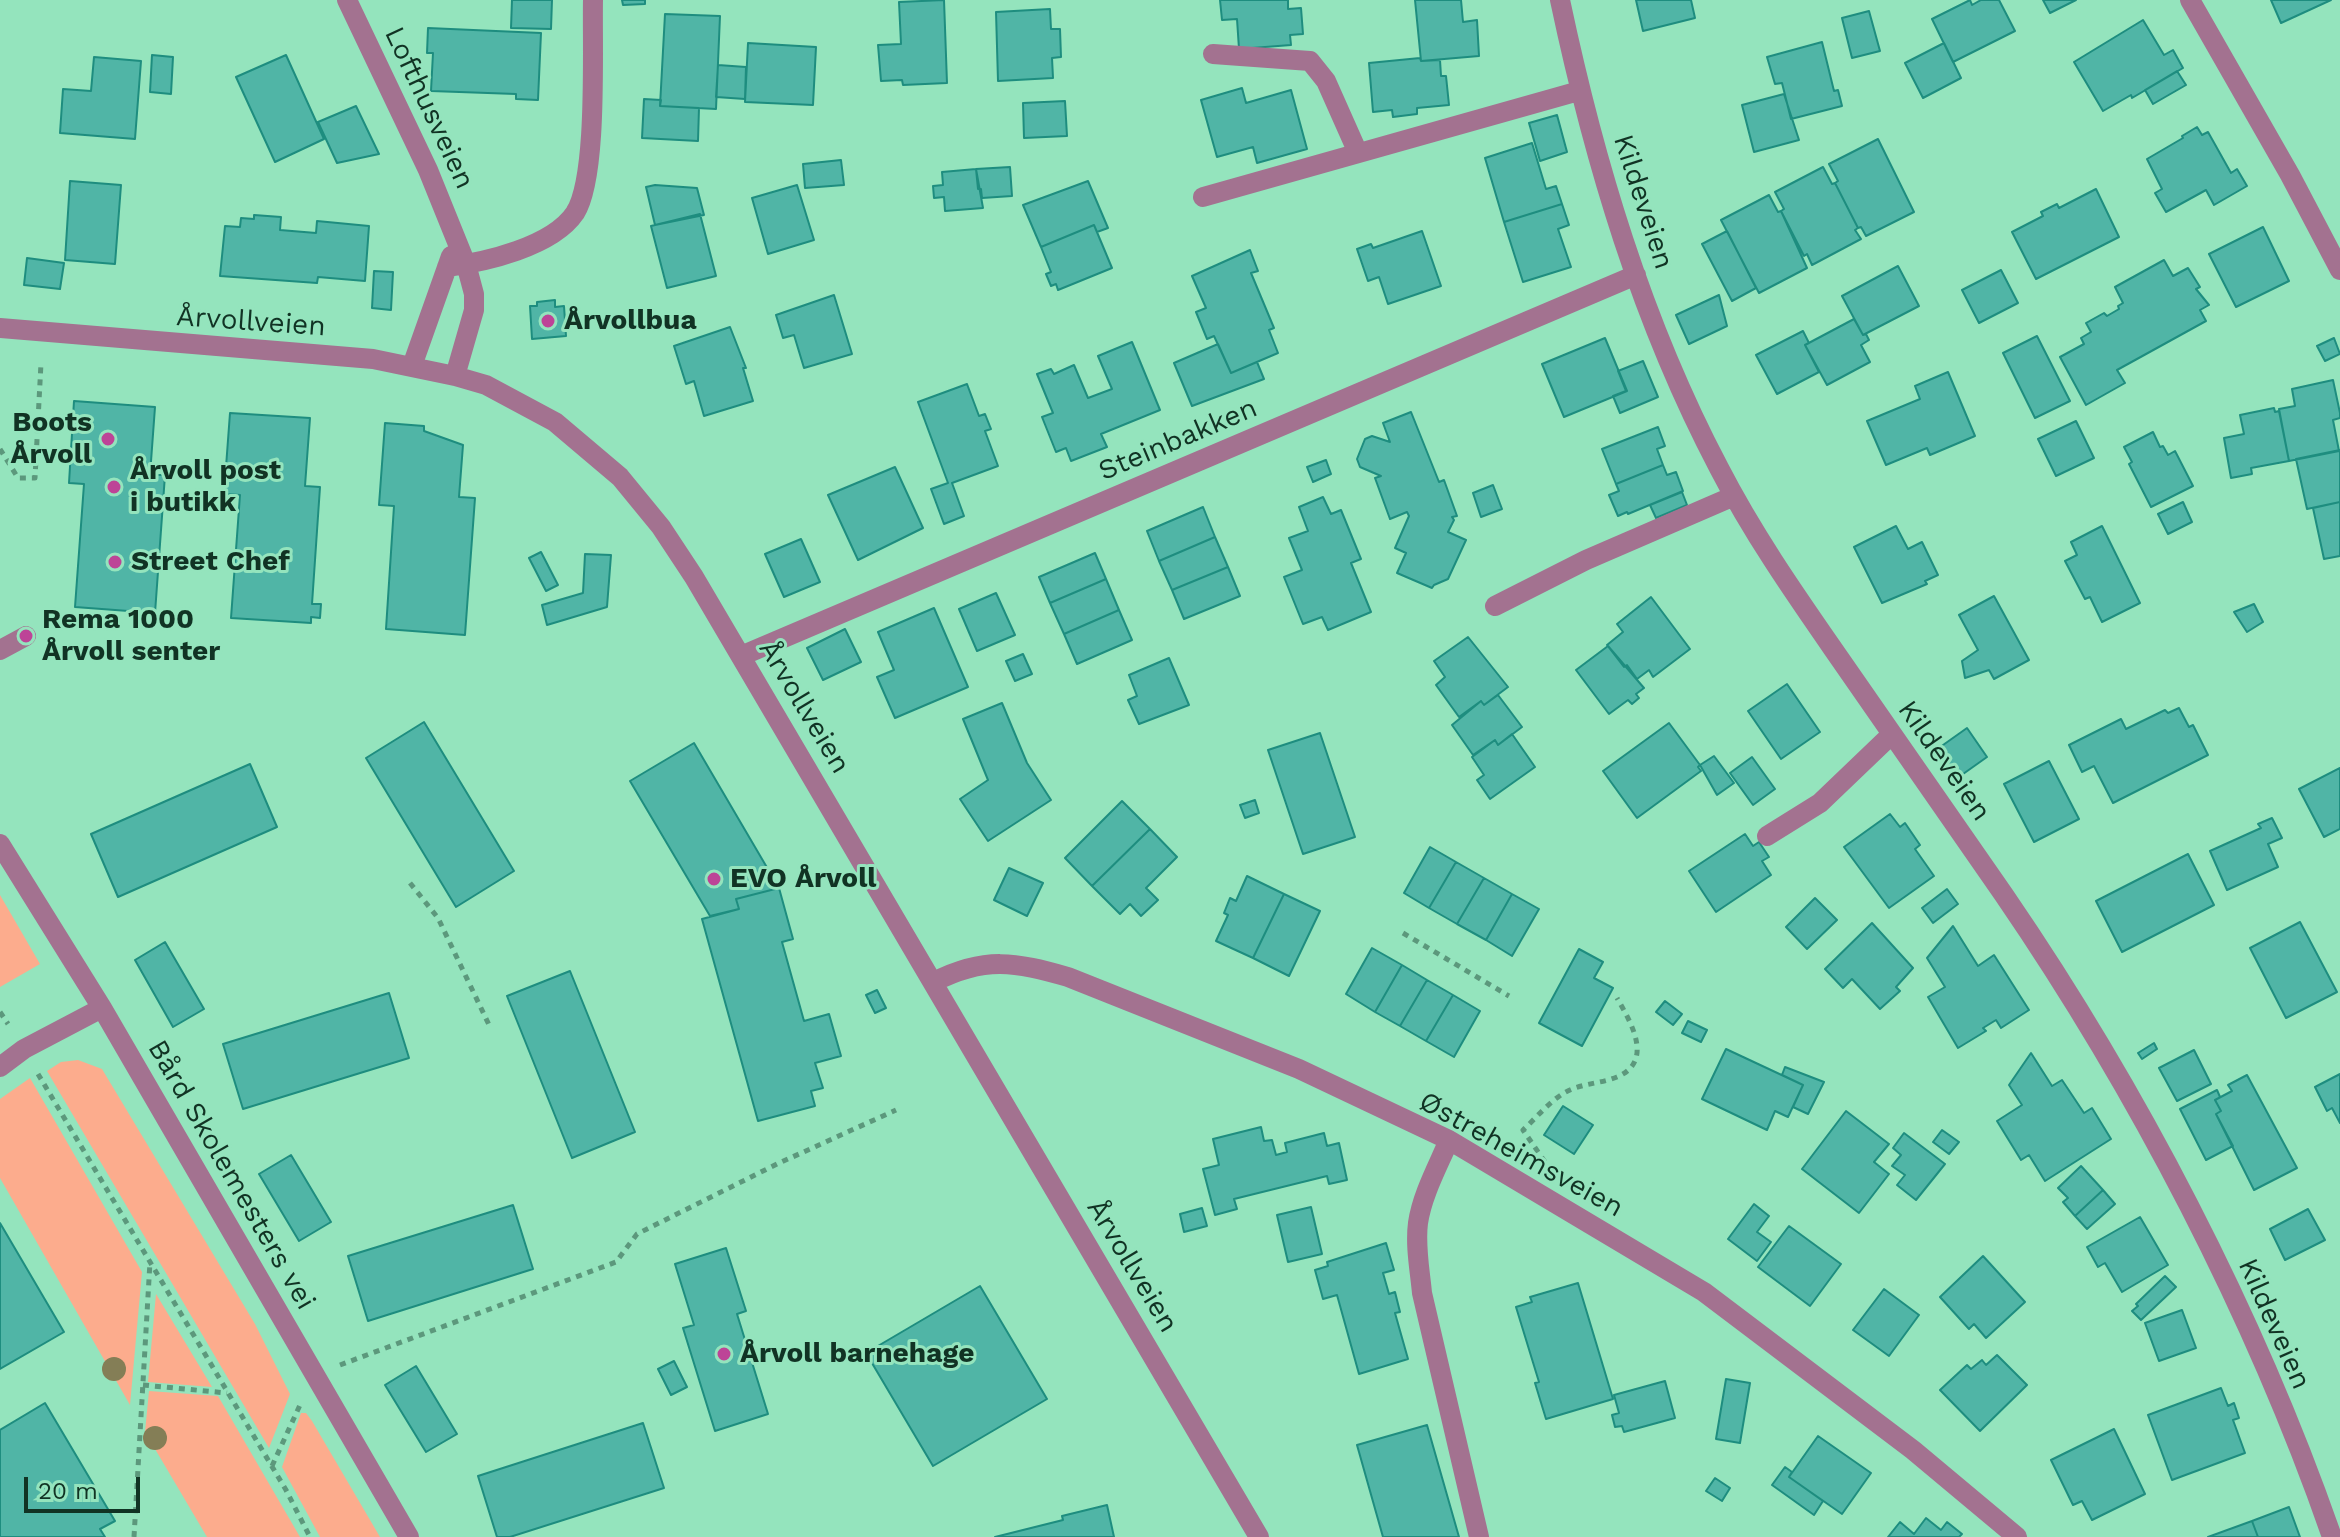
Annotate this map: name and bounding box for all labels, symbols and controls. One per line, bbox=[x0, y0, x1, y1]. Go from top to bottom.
street label: Lofthusveien bbox=[377, 22, 481, 194]
street label: Kildeveien bbox=[1605, 131, 1681, 273]
street label: Årvollveien bbox=[175, 300, 327, 344]
place label: Årvollbua bbox=[564, 304, 697, 338]
marker: Årvollbua bbox=[539, 312, 557, 330]
street label: Steinbakken bbox=[1094, 392, 1262, 488]
place label: Boots Årvoll bbox=[10, 406, 92, 472]
marker: Boots Årvoll bbox=[99, 430, 117, 448]
place label: Årvoll post i butikk bbox=[130, 454, 281, 520]
marker: Årvoll post i butikk bbox=[105, 478, 123, 496]
place label: Street Chef bbox=[131, 545, 290, 579]
marker: Street Chef bbox=[106, 553, 124, 571]
place label: Rema 1000 Årvoll senter bbox=[42, 603, 220, 669]
marker: Rema 1000 Årvoll senter bbox=[17, 627, 35, 645]
street label: Årvollveien bbox=[751, 634, 857, 780]
street label: Kildeveien bbox=[1890, 694, 1998, 828]
place label: EVO Årvoll bbox=[730, 862, 876, 896]
marker: EVO Årvoll bbox=[705, 870, 723, 888]
street label: Bård Skolemesters vei bbox=[140, 1034, 322, 1316]
street label: Østreheimsveien bbox=[1413, 1085, 1629, 1225]
street label: Årvollveien bbox=[1079, 1193, 1185, 1339]
street label: Kildeveien bbox=[2230, 1254, 2318, 1394]
place label: Årvoll barnehage bbox=[740, 1337, 974, 1371]
marker: Årvoll barnehage bbox=[715, 1345, 733, 1363]
scale bar bbox=[28, 1461, 144, 1511]
text: 20 m bbox=[38, 1477, 98, 1505]

